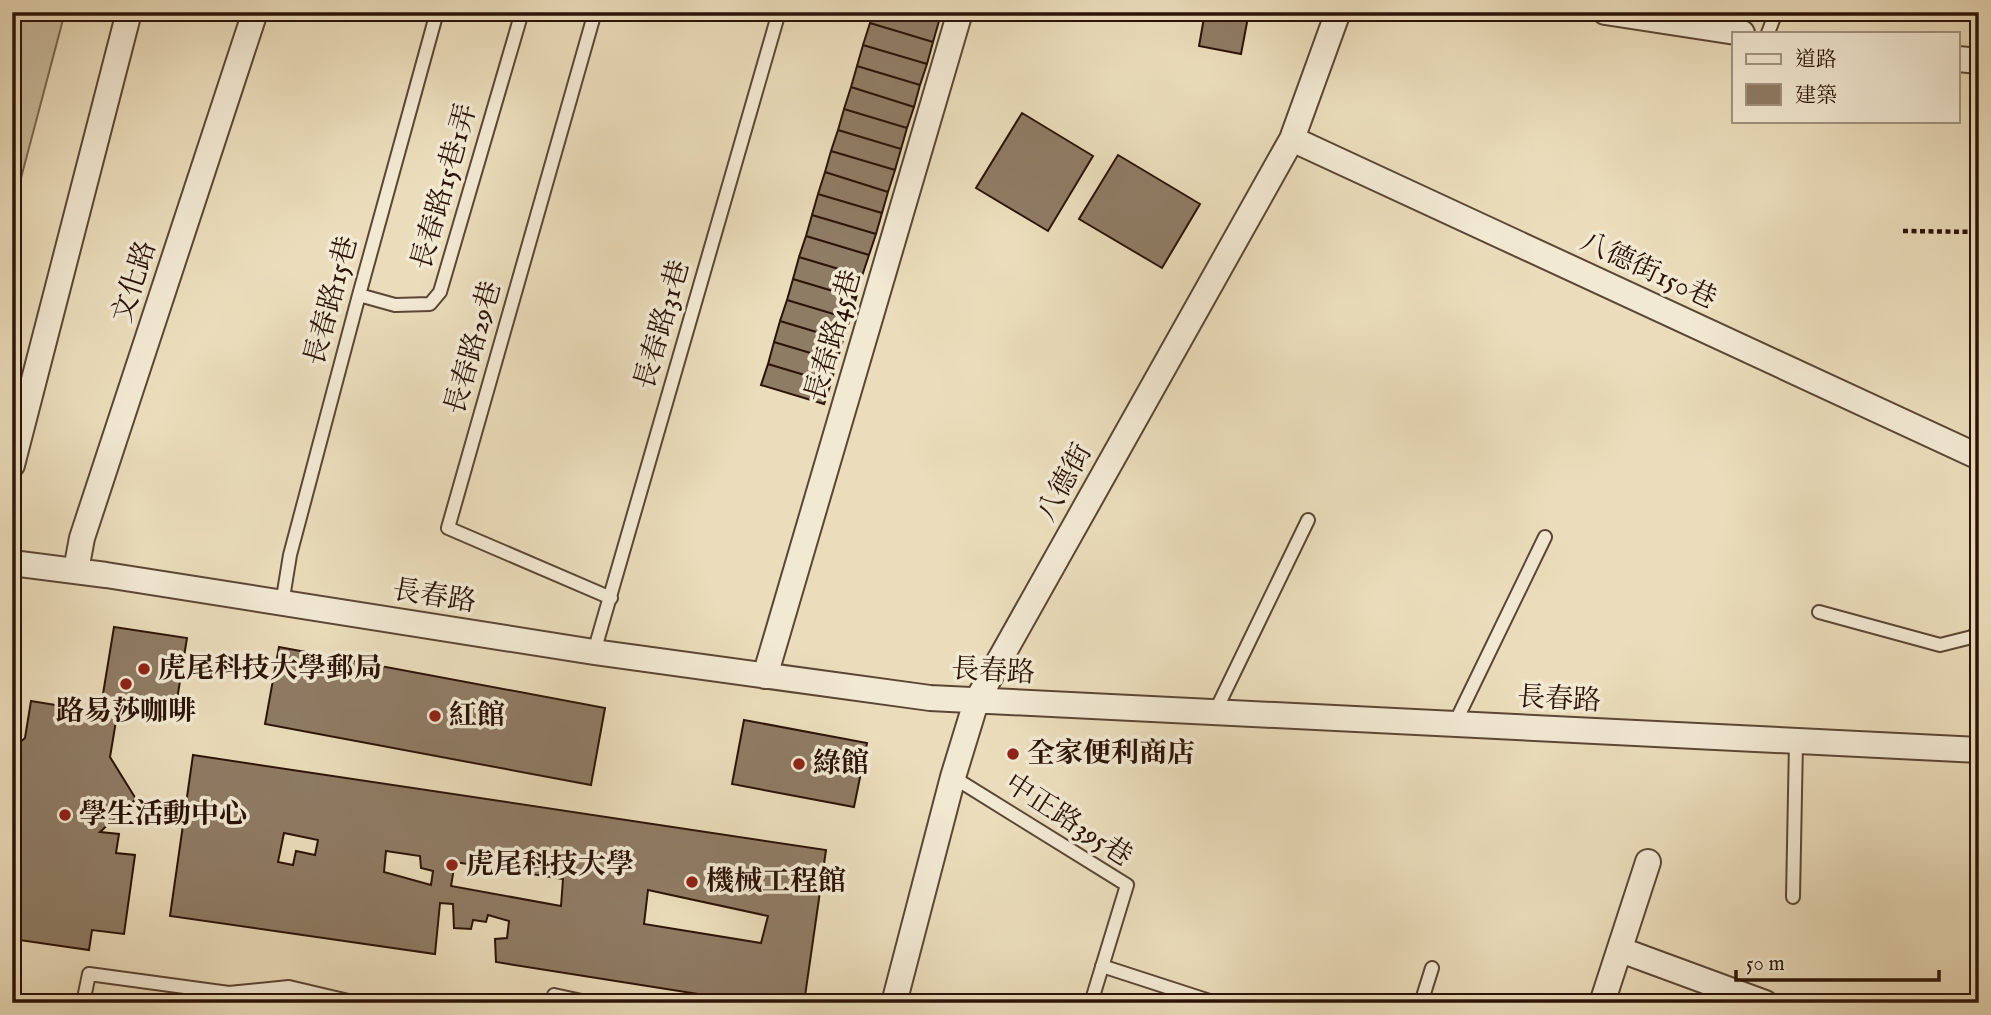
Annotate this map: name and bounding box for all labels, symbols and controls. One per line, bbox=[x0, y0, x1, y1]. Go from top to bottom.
legend bbox=[1732, 32, 1960, 122]
text: 道路 bbox=[1795, 47, 1837, 74]
text: 建築 bbox=[1795, 83, 1837, 110]
street label: 長春路15巷1弄 bbox=[405, 100, 485, 274]
street label: 八德街150巷 bbox=[1574, 224, 1722, 318]
street label: 長春路15巷 bbox=[298, 232, 366, 370]
street label: 文化路 bbox=[105, 237, 165, 327]
street label: 長春路31巷 bbox=[628, 256, 698, 394]
street label: 長春路45巷 bbox=[798, 266, 870, 406]
street label: 長春路29巷 bbox=[438, 277, 510, 419]
street label: 八德街 bbox=[1029, 438, 1101, 528]
street label: 長春路 bbox=[390, 573, 478, 621]
place label: 虎尾科技大學郵局 bbox=[158, 652, 382, 687]
street label: 長春路 bbox=[950, 652, 1036, 692]
marker: 虎尾科技大學郵局 bbox=[136, 661, 152, 677]
marker: 路易莎咖啡 bbox=[118, 676, 134, 692]
street label: 長春路 bbox=[1516, 680, 1602, 720]
place label: 路易莎咖啡 bbox=[56, 695, 196, 730]
place label: 紅館 bbox=[449, 699, 505, 734]
marker: 紅館 bbox=[427, 708, 443, 724]
place label: 全家便利商店 bbox=[1027, 737, 1195, 772]
marker: 全家便利商店 bbox=[1005, 746, 1021, 762]
place label: 綠館 bbox=[813, 747, 869, 782]
marker: 綠館 bbox=[791, 756, 807, 772]
street label: 中正路395巷 bbox=[998, 767, 1138, 875]
place label: 學生活動中心 bbox=[79, 798, 247, 833]
marker: 學生活動中心 bbox=[57, 807, 73, 823]
place label: 虎尾科技大學 bbox=[466, 848, 634, 883]
marker: 虎尾科技大學 bbox=[444, 857, 460, 873]
place label: 機械工程館 bbox=[706, 865, 846, 900]
marker: 機械工程館 bbox=[684, 874, 700, 890]
scale bar bbox=[1736, 938, 1938, 982]
text: 50 m bbox=[1746, 951, 1785, 978]

